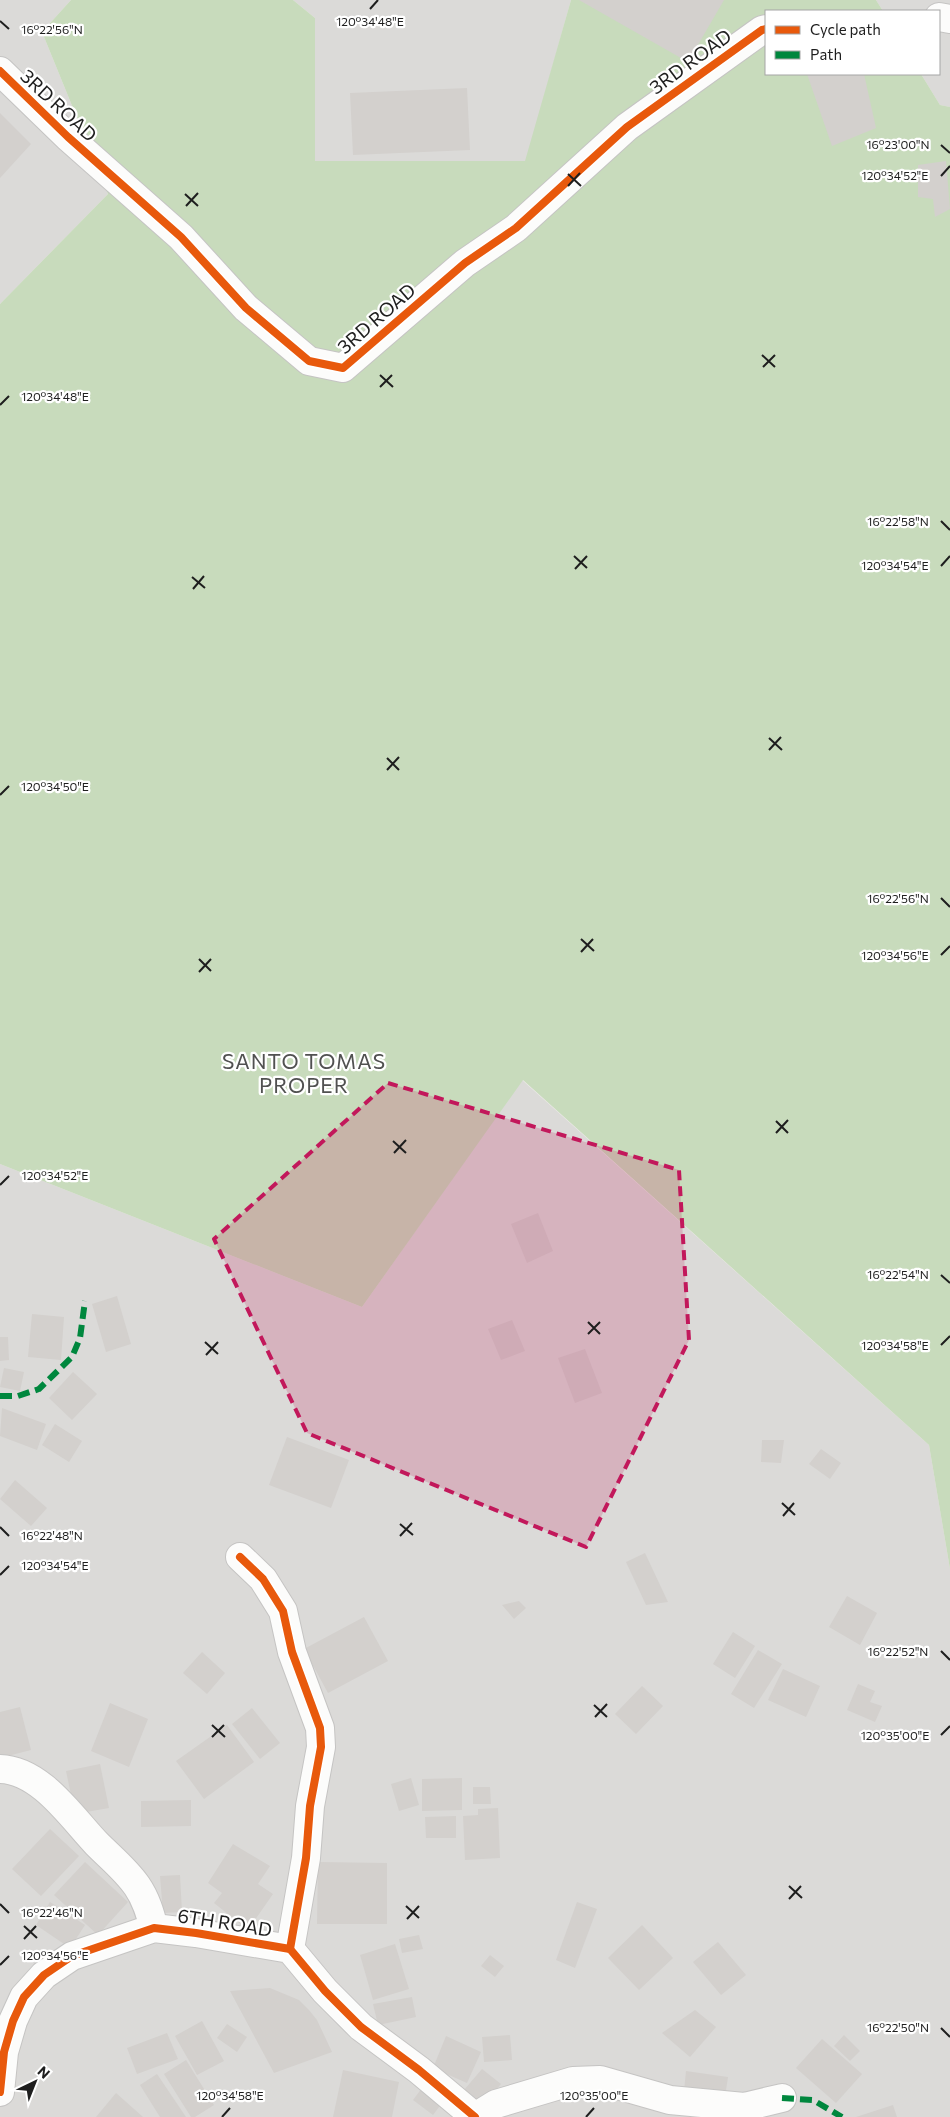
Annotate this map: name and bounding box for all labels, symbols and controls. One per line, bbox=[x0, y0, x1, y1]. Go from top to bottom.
legend bbox=[765, 10, 940, 75]
text: 120°34'48"E bbox=[336, 14, 404, 28]
text: Cycle path bbox=[810, 20, 881, 38]
text: 16°22'56"N bbox=[21, 22, 83, 36]
street label: 3RD ROAD bbox=[645, 24, 735, 98]
text: Path bbox=[810, 45, 842, 63]
street label: 3RD ROAD bbox=[16, 64, 102, 146]
text: 16°23'00"N bbox=[866, 137, 930, 151]
text: 120°34'52"E bbox=[862, 168, 928, 182]
street label: 3RD ROAD bbox=[332, 278, 420, 358]
text: 120°34'48"E bbox=[21, 389, 89, 403]
text: 16°22'58"N bbox=[867, 514, 929, 528]
text: 120°34'54"E bbox=[861, 558, 929, 572]
text: 120°34'50"E bbox=[21, 779, 89, 793]
text: 16°22'56"N bbox=[867, 891, 929, 905]
text: 120°34'56"E bbox=[861, 948, 929, 962]
district label: SANTO TOMAS PROPER bbox=[222, 1048, 386, 1097]
text: 120°34'52"E bbox=[22, 1168, 88, 1182]
text: 16°22'54"N bbox=[867, 1267, 929, 1281]
text: 120°34'58"E bbox=[861, 1338, 929, 1352]
text: 16°22'48"N bbox=[21, 1528, 83, 1542]
text: 120°34'54"E bbox=[21, 1558, 89, 1572]
text: 16°22'52"N bbox=[868, 1644, 928, 1658]
text: 120°35'00"E bbox=[861, 1728, 929, 1742]
street label: 6TH ROAD bbox=[176, 1903, 274, 1941]
text: 16°22'46"N bbox=[21, 1905, 83, 1919]
text: 120°34'56"E bbox=[21, 1948, 89, 1962]
text: 16°22'50"N bbox=[867, 2020, 929, 2034]
north arrow bbox=[10, 2057, 60, 2107]
text: N bbox=[35, 2062, 54, 2082]
text: 120°34'58"E bbox=[196, 2088, 264, 2102]
text: 120°35'00"E bbox=[560, 2088, 628, 2102]

